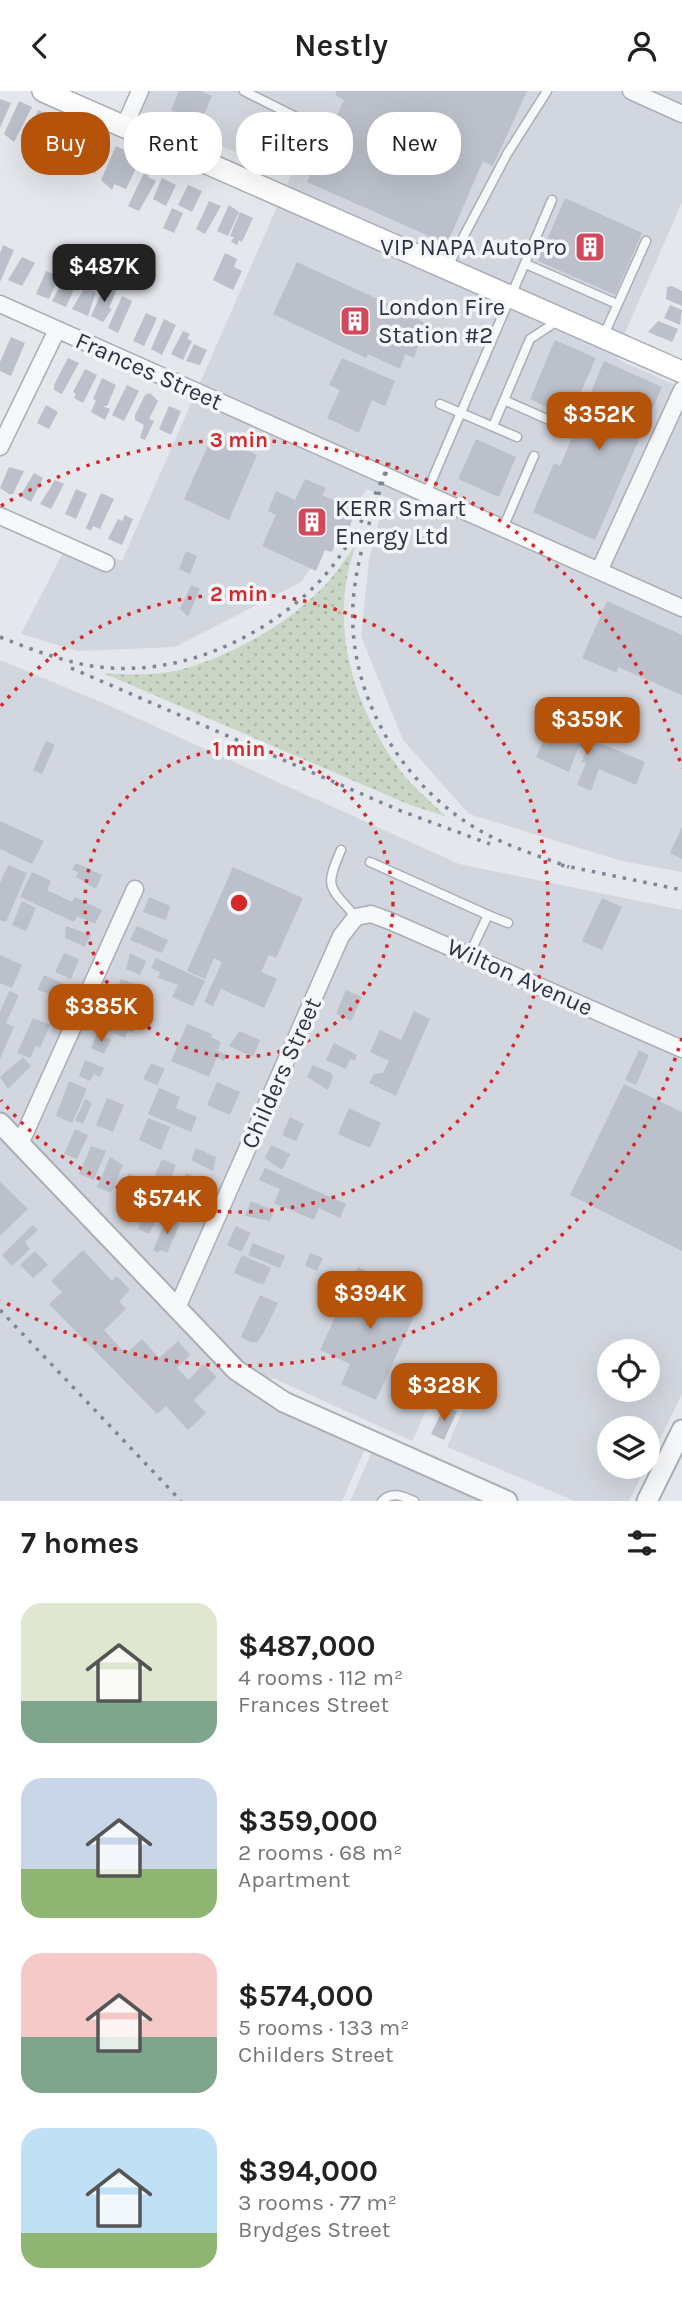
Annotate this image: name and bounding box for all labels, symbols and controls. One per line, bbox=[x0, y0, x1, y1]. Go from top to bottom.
icon: back bbox=[21, 27, 59, 65]
text: Nestly bbox=[294, 27, 388, 64]
icon: person bbox=[623, 27, 661, 65]
chip: Buy bbox=[21, 112, 110, 175]
chip: Rent bbox=[124, 112, 222, 175]
chip: Filters bbox=[236, 112, 353, 175]
chip: New bbox=[367, 112, 461, 175]
building icon: VIP NAPA AutoPro bbox=[573, 230, 607, 264]
place label: VIP NAPA AutoPro bbox=[380, 233, 567, 261]
pin: $487K bbox=[55, 245, 153, 304]
text: $487K bbox=[69, 253, 139, 280]
place label: London Fire Station #2 bbox=[378, 293, 505, 349]
building icon: London Fire Station #2 bbox=[338, 304, 372, 338]
street label: Frances Street bbox=[71, 326, 227, 416]
pin: $352K bbox=[550, 393, 648, 452]
text: $352K bbox=[563, 401, 635, 428]
text: 3 min bbox=[210, 428, 268, 452]
place label: KERR Smart Energy Ltd bbox=[335, 494, 466, 550]
building icon: KERR Smart Energy Ltd bbox=[295, 505, 329, 539]
text: 2 min bbox=[210, 582, 268, 606]
pin: $359K bbox=[538, 697, 636, 757]
text: $359K bbox=[551, 706, 623, 733]
text: 1 min bbox=[213, 737, 265, 761]
centre of rings bbox=[227, 891, 251, 915]
street label: Wilton Avenue bbox=[443, 932, 597, 1022]
pin: $385K bbox=[52, 985, 150, 1044]
text: $385K bbox=[64, 993, 138, 1020]
street label: Childers Street bbox=[235, 993, 327, 1153]
pin: $574K bbox=[118, 1177, 216, 1236]
text: $574K bbox=[132, 1185, 202, 1212]
pin: $394K bbox=[321, 1271, 419, 1331]
text: $394K bbox=[334, 1280, 406, 1307]
map controls bbox=[597, 1339, 660, 1479]
button: locate bbox=[597, 1339, 660, 1402]
pin: $328K bbox=[395, 1363, 493, 1423]
text: $328K bbox=[407, 1372, 481, 1399]
button: layers bbox=[597, 1416, 660, 1479]
icon: filters bbox=[623, 1524, 661, 1562]
text: 7 homes bbox=[21, 1525, 139, 1561]
text: $487,000 bbox=[238, 1628, 375, 1664]
icon: home bbox=[77, 1631, 161, 1715]
text: 4 rooms · 112 m² bbox=[238, 1664, 403, 1691]
text: Frances Street bbox=[238, 1691, 389, 1718]
text: $359,000 bbox=[238, 1803, 378, 1839]
icon: home bbox=[77, 1806, 161, 1890]
text: 2 rooms · 68 m² bbox=[238, 1839, 402, 1866]
text: Apartment bbox=[238, 1866, 350, 1893]
text: $574,000 bbox=[238, 1978, 373, 2014]
icon: home bbox=[77, 1981, 161, 2065]
text: 5 rooms · 133 m² bbox=[238, 2014, 410, 2041]
text: Childers Street bbox=[238, 2041, 394, 2068]
text: $394,000 bbox=[238, 2153, 378, 2189]
icon: home bbox=[77, 2156, 161, 2240]
text: 3 rooms · 77 m² bbox=[238, 2189, 397, 2216]
text: Brydges Street bbox=[238, 2216, 390, 2243]

